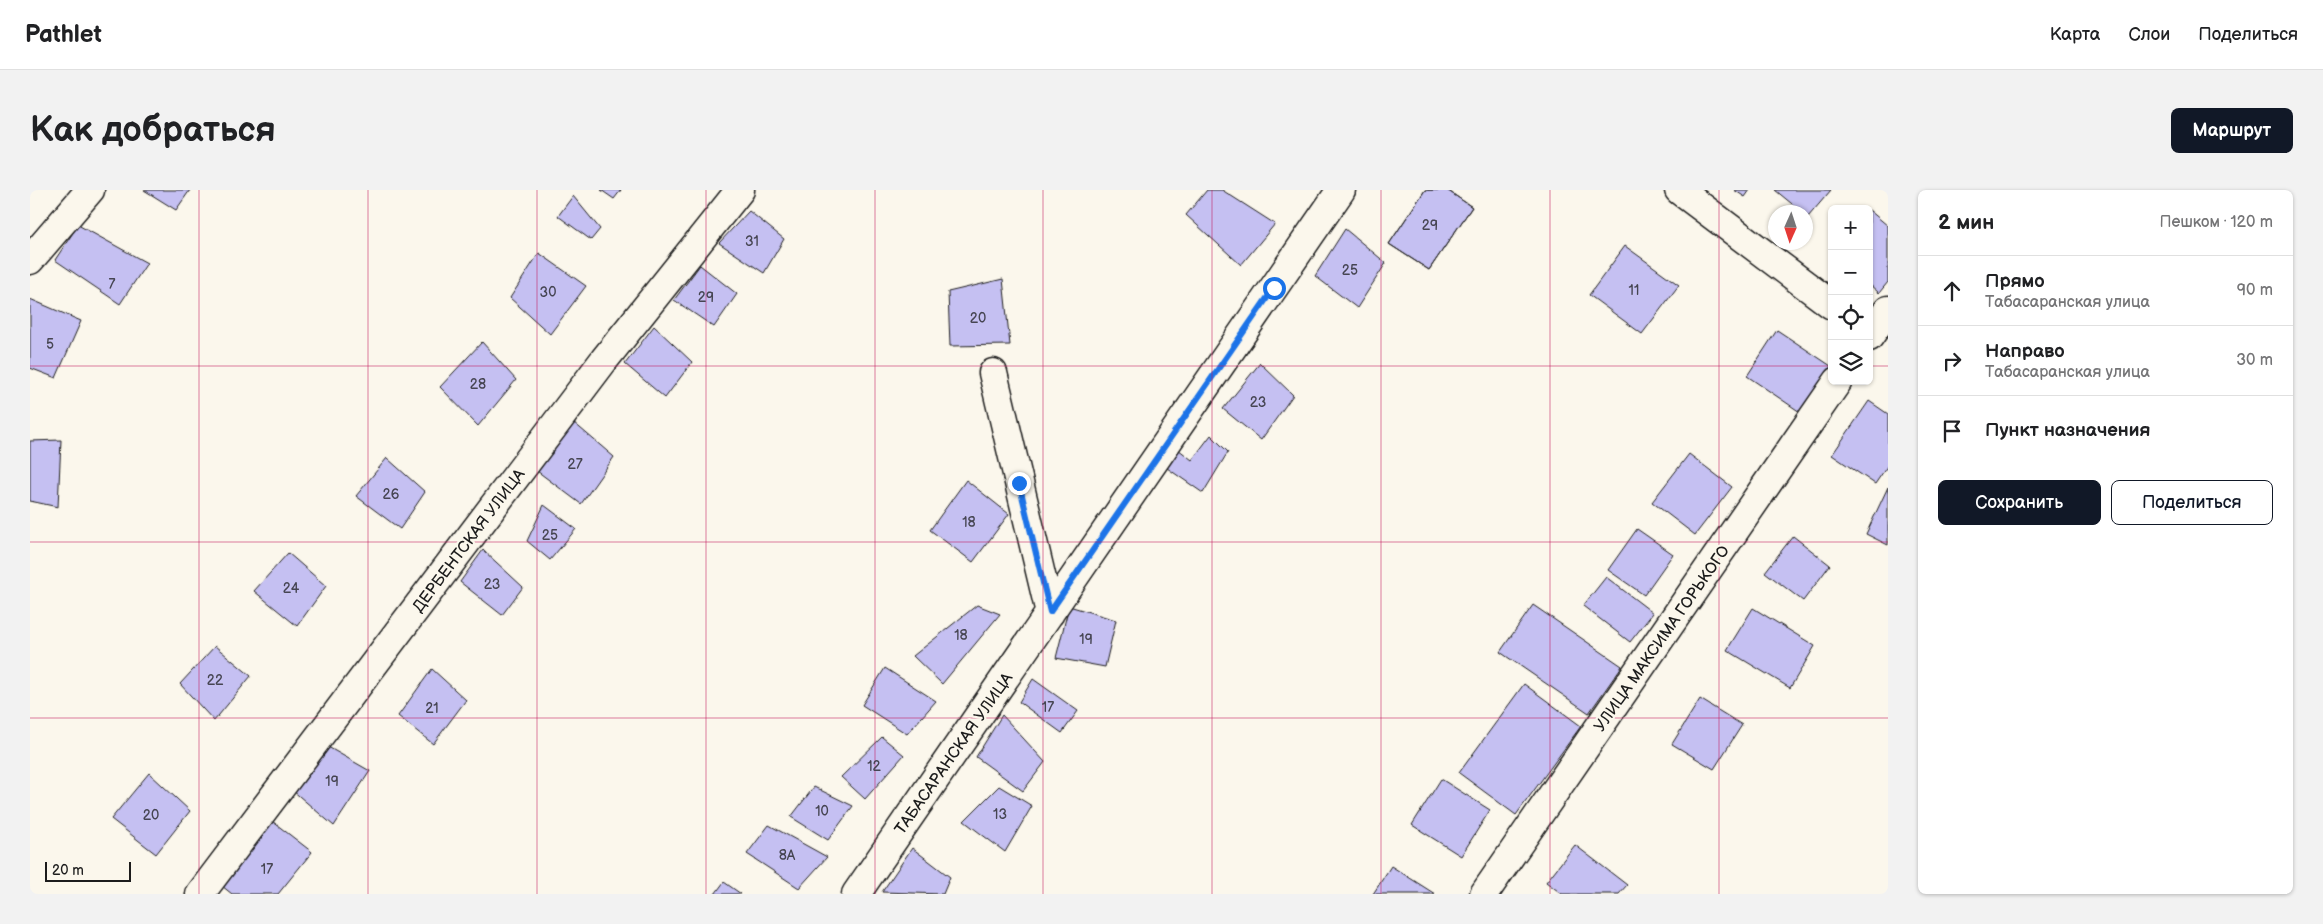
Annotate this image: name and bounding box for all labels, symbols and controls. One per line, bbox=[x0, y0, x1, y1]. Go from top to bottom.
text: Pathlet bbox=[25, 20, 102, 49]
text: Карта bbox=[2050, 24, 2100, 45]
text: Слои bbox=[2128, 24, 2170, 45]
text: Поделиться bbox=[2198, 24, 2298, 45]
button: Маршрут bbox=[2171, 108, 2293, 153]
text: Как добраться bbox=[30, 109, 276, 152]
north arrow bbox=[1768, 205, 1813, 250]
map controls bbox=[1828, 205, 1873, 385]
button: + bbox=[1828, 205, 1873, 250]
text: 2 мин bbox=[1938, 210, 1994, 235]
text: Пешком · 120 m bbox=[2160, 213, 2273, 232]
house number: 29 bbox=[1422, 217, 1438, 234]
house number: 31 bbox=[745, 233, 759, 250]
button: − bbox=[1828, 250, 1873, 295]
house number: 25 bbox=[1342, 262, 1358, 279]
text: Прямо bbox=[1985, 270, 2045, 293]
house number: 7 bbox=[109, 276, 116, 293]
route start bbox=[1263, 277, 1286, 300]
icon: ahead bbox=[1938, 277, 1966, 305]
text: 90 m bbox=[2237, 281, 2273, 300]
house number: 11 bbox=[1629, 282, 1639, 299]
house number: 30 bbox=[540, 284, 556, 301]
house number: 29 bbox=[698, 289, 714, 306]
text: Табасаранская улица bbox=[1985, 293, 2150, 312]
button: locate bbox=[1828, 295, 1873, 340]
house number: 20 bbox=[970, 310, 986, 327]
house number: 5 bbox=[46, 336, 54, 353]
button: layers bbox=[1828, 340, 1873, 385]
text: Направо bbox=[1985, 340, 2065, 363]
icon: right bbox=[1938, 347, 1966, 375]
text: 30 m bbox=[2236, 351, 2273, 370]
text: Табасаранская улица bbox=[1985, 363, 2150, 382]
house number: 28 bbox=[470, 376, 486, 393]
house number: 23 bbox=[1250, 394, 1266, 411]
icon: arrive bbox=[1938, 417, 1966, 445]
text: Пункт назначения bbox=[1985, 419, 2150, 442]
house number: 27 bbox=[567, 456, 583, 473]
street label: ДЕРБЕНТСКАЯ УЛИЦА bbox=[409, 465, 529, 616]
route end bbox=[1008, 472, 1031, 495]
button: Сохранить bbox=[1938, 480, 2101, 525]
button: Поделиться bbox=[2111, 480, 2273, 525]
house number: 26 bbox=[383, 486, 400, 503]
house number: 18 bbox=[962, 514, 976, 531]
house number: 25 bbox=[542, 527, 558, 544]
street label: УЛИЦА МАКСИМА ГОРЬКОГО bbox=[1590, 542, 1734, 736]
house number: 23 bbox=[484, 576, 500, 593]
house number: 24 bbox=[283, 580, 300, 597]
house number: 18 bbox=[954, 627, 968, 644]
house number: 19 bbox=[1079, 631, 1093, 648]
street label: ТАБАСАРАНСКАЯ УЛИЦА bbox=[891, 669, 1017, 838]
house number: 22 bbox=[207, 672, 224, 689]
house number: 17 bbox=[1042, 699, 1054, 716]
house number: 21 bbox=[425, 700, 439, 717]
house number: 12 bbox=[867, 758, 882, 775]
house number: 19 bbox=[325, 773, 339, 790]
house number: 10 bbox=[815, 803, 829, 820]
house number: 13 bbox=[993, 806, 1007, 823]
house number: 20 bbox=[143, 807, 159, 824]
house number: 8А bbox=[779, 847, 796, 864]
scale bar bbox=[45, 859, 131, 882]
house number: 17 bbox=[261, 861, 273, 878]
text: 20 m bbox=[52, 862, 84, 879]

